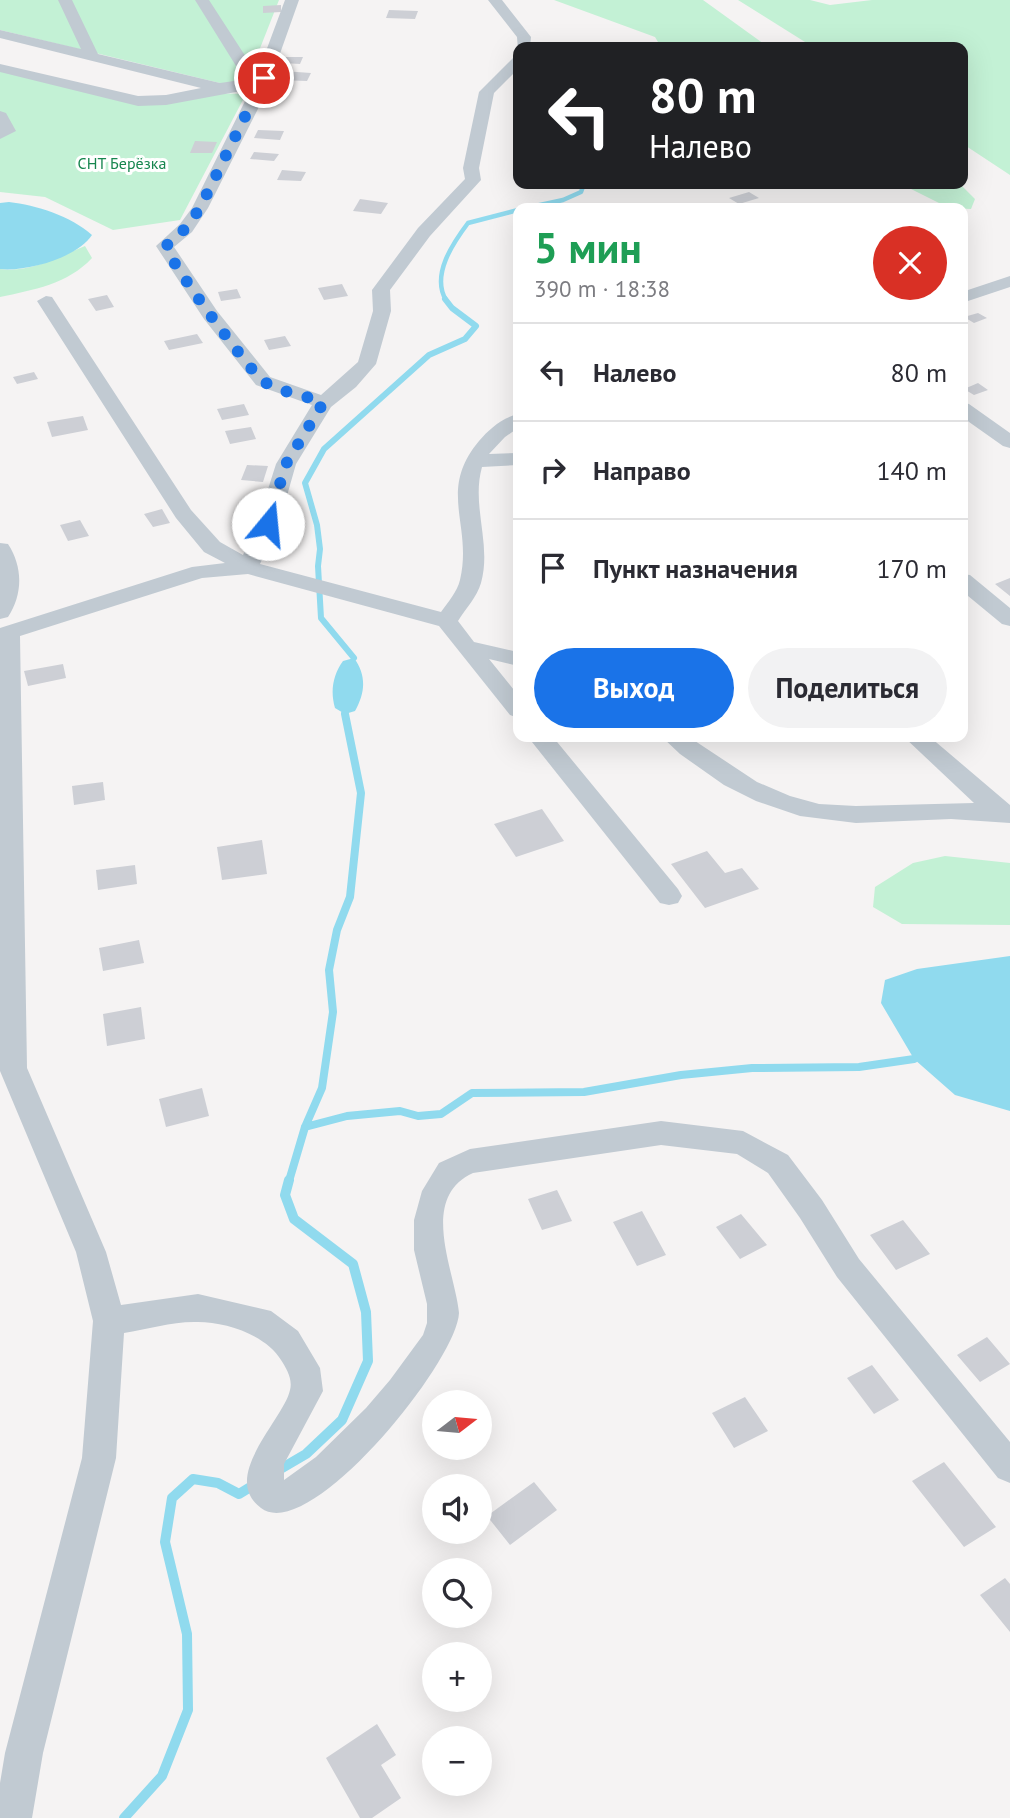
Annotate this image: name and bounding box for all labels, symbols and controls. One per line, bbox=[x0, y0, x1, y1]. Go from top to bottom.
pin bbox=[234, 48, 294, 108]
icon: arrive bbox=[245, 59, 283, 97]
text: 80 m bbox=[649, 63, 756, 127]
icon: left bbox=[534, 70, 625, 161]
text: Налево bbox=[649, 125, 752, 167]
park label: СНТ Берёзка bbox=[78, 153, 166, 173]
text: 5 мин bbox=[534, 220, 642, 275]
button: close bbox=[873, 226, 947, 300]
text: 390 m · 18:38 bbox=[534, 274, 670, 303]
icon: left bbox=[534, 353, 572, 391]
text: Налево bbox=[593, 356, 677, 389]
text: 80 m bbox=[891, 356, 947, 389]
icon: right bbox=[534, 451, 572, 489]
text: Направо bbox=[593, 454, 691, 487]
text: 140 m bbox=[876, 454, 947, 487]
position arrow bbox=[231, 487, 305, 561]
icon: arrive bbox=[534, 549, 572, 587]
text: Пункт назначения bbox=[593, 552, 798, 585]
text: 170 m bbox=[876, 552, 947, 585]
button: Выход bbox=[534, 648, 734, 728]
button: Поделиться bbox=[748, 648, 947, 728]
north arrow bbox=[422, 1390, 492, 1460]
map controls bbox=[422, 1390, 492, 1796]
button: sound bbox=[422, 1474, 492, 1544]
button: search bbox=[422, 1558, 492, 1628]
button: + bbox=[422, 1642, 492, 1712]
button: − bbox=[422, 1726, 492, 1796]

